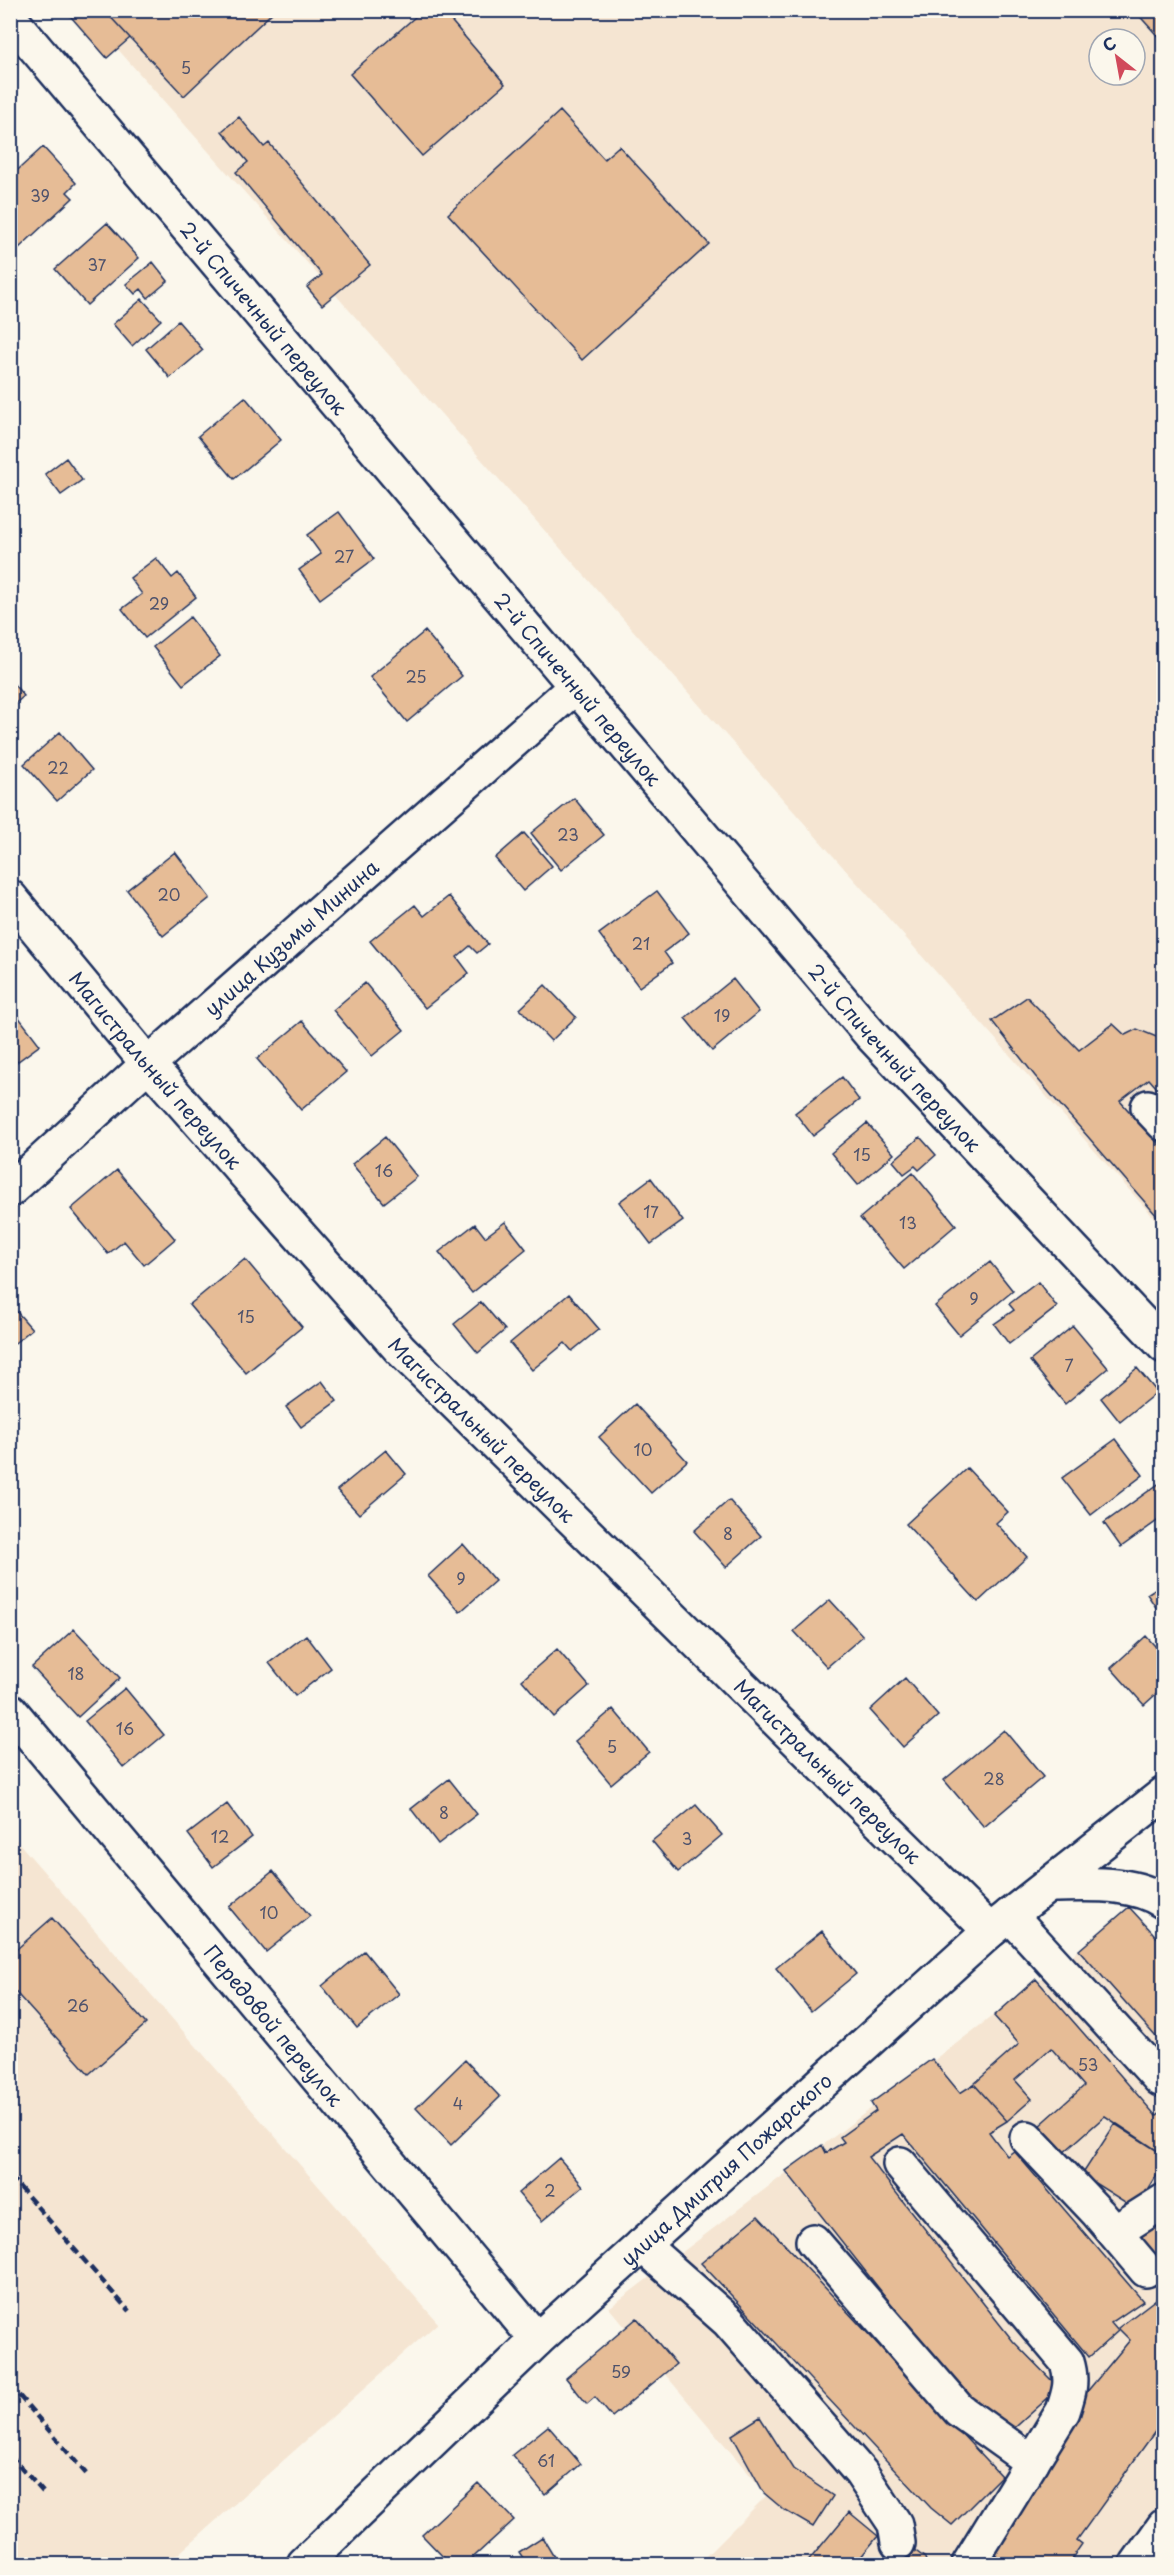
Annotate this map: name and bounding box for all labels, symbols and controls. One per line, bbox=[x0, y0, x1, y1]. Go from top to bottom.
north arrow bbox=[1087, 27, 1147, 87]
text: С bbox=[1097, 30, 1120, 57]
house number: 5 bbox=[181, 55, 191, 79]
house number: 39 bbox=[30, 183, 50, 207]
street label: 2-й Спичечный переулок bbox=[173, 215, 355, 421]
house number: 37 bbox=[88, 252, 107, 276]
house number: 27 bbox=[334, 544, 354, 568]
street label: 2-й Спичечный переулок bbox=[487, 586, 669, 792]
house number: 29 bbox=[149, 591, 169, 615]
house number: 25 bbox=[405, 664, 427, 688]
house number: 22 bbox=[47, 755, 69, 779]
house number: 23 bbox=[557, 822, 579, 846]
street label: улица Кузьмы Минина bbox=[197, 852, 385, 1023]
house number: 20 bbox=[158, 882, 180, 906]
house number: 21 bbox=[632, 931, 650, 955]
street label: 2-й Спичечный переулок bbox=[801, 957, 988, 1158]
street label: Магистральный переулок bbox=[62, 964, 249, 1176]
house number: 19 bbox=[714, 1003, 730, 1027]
house number: 15 bbox=[853, 1142, 871, 1166]
house number: 16 bbox=[375, 1158, 393, 1182]
house number: 17 bbox=[643, 1199, 659, 1223]
house number: 13 bbox=[899, 1210, 917, 1234]
house number: 9 bbox=[969, 1286, 979, 1310]
house number: 15 bbox=[237, 1304, 255, 1328]
street label: Магистральный переулок bbox=[381, 1331, 582, 1529]
house number: 7 bbox=[1064, 1353, 1074, 1377]
house number: 10 bbox=[634, 1437, 652, 1461]
house number: 8 bbox=[723, 1521, 733, 1545]
house number: 9 bbox=[456, 1566, 466, 1590]
house number: 18 bbox=[67, 1661, 85, 1685]
street label: Магистральный переулок bbox=[727, 1672, 928, 1870]
house number: 16 bbox=[116, 1716, 134, 1740]
house number: 5 bbox=[607, 1734, 617, 1758]
house number: 28 bbox=[983, 1766, 1005, 1790]
house number: 8 bbox=[439, 1800, 449, 1824]
house number: 12 bbox=[211, 1824, 229, 1848]
house number: 3 bbox=[682, 1826, 692, 1850]
house number: 10 bbox=[260, 1900, 278, 1924]
street label: Передовой переулок bbox=[197, 1938, 350, 2113]
house number: 26 bbox=[67, 1993, 89, 2017]
house number: 53 bbox=[1078, 2052, 1098, 2076]
street label: улица Дмитрия Пожарского bbox=[614, 2066, 839, 2273]
house number: 4 bbox=[453, 2091, 463, 2115]
house number: 2 bbox=[544, 2178, 556, 2202]
house number: 59 bbox=[611, 2359, 631, 2383]
house number: 61 bbox=[537, 2448, 555, 2472]

